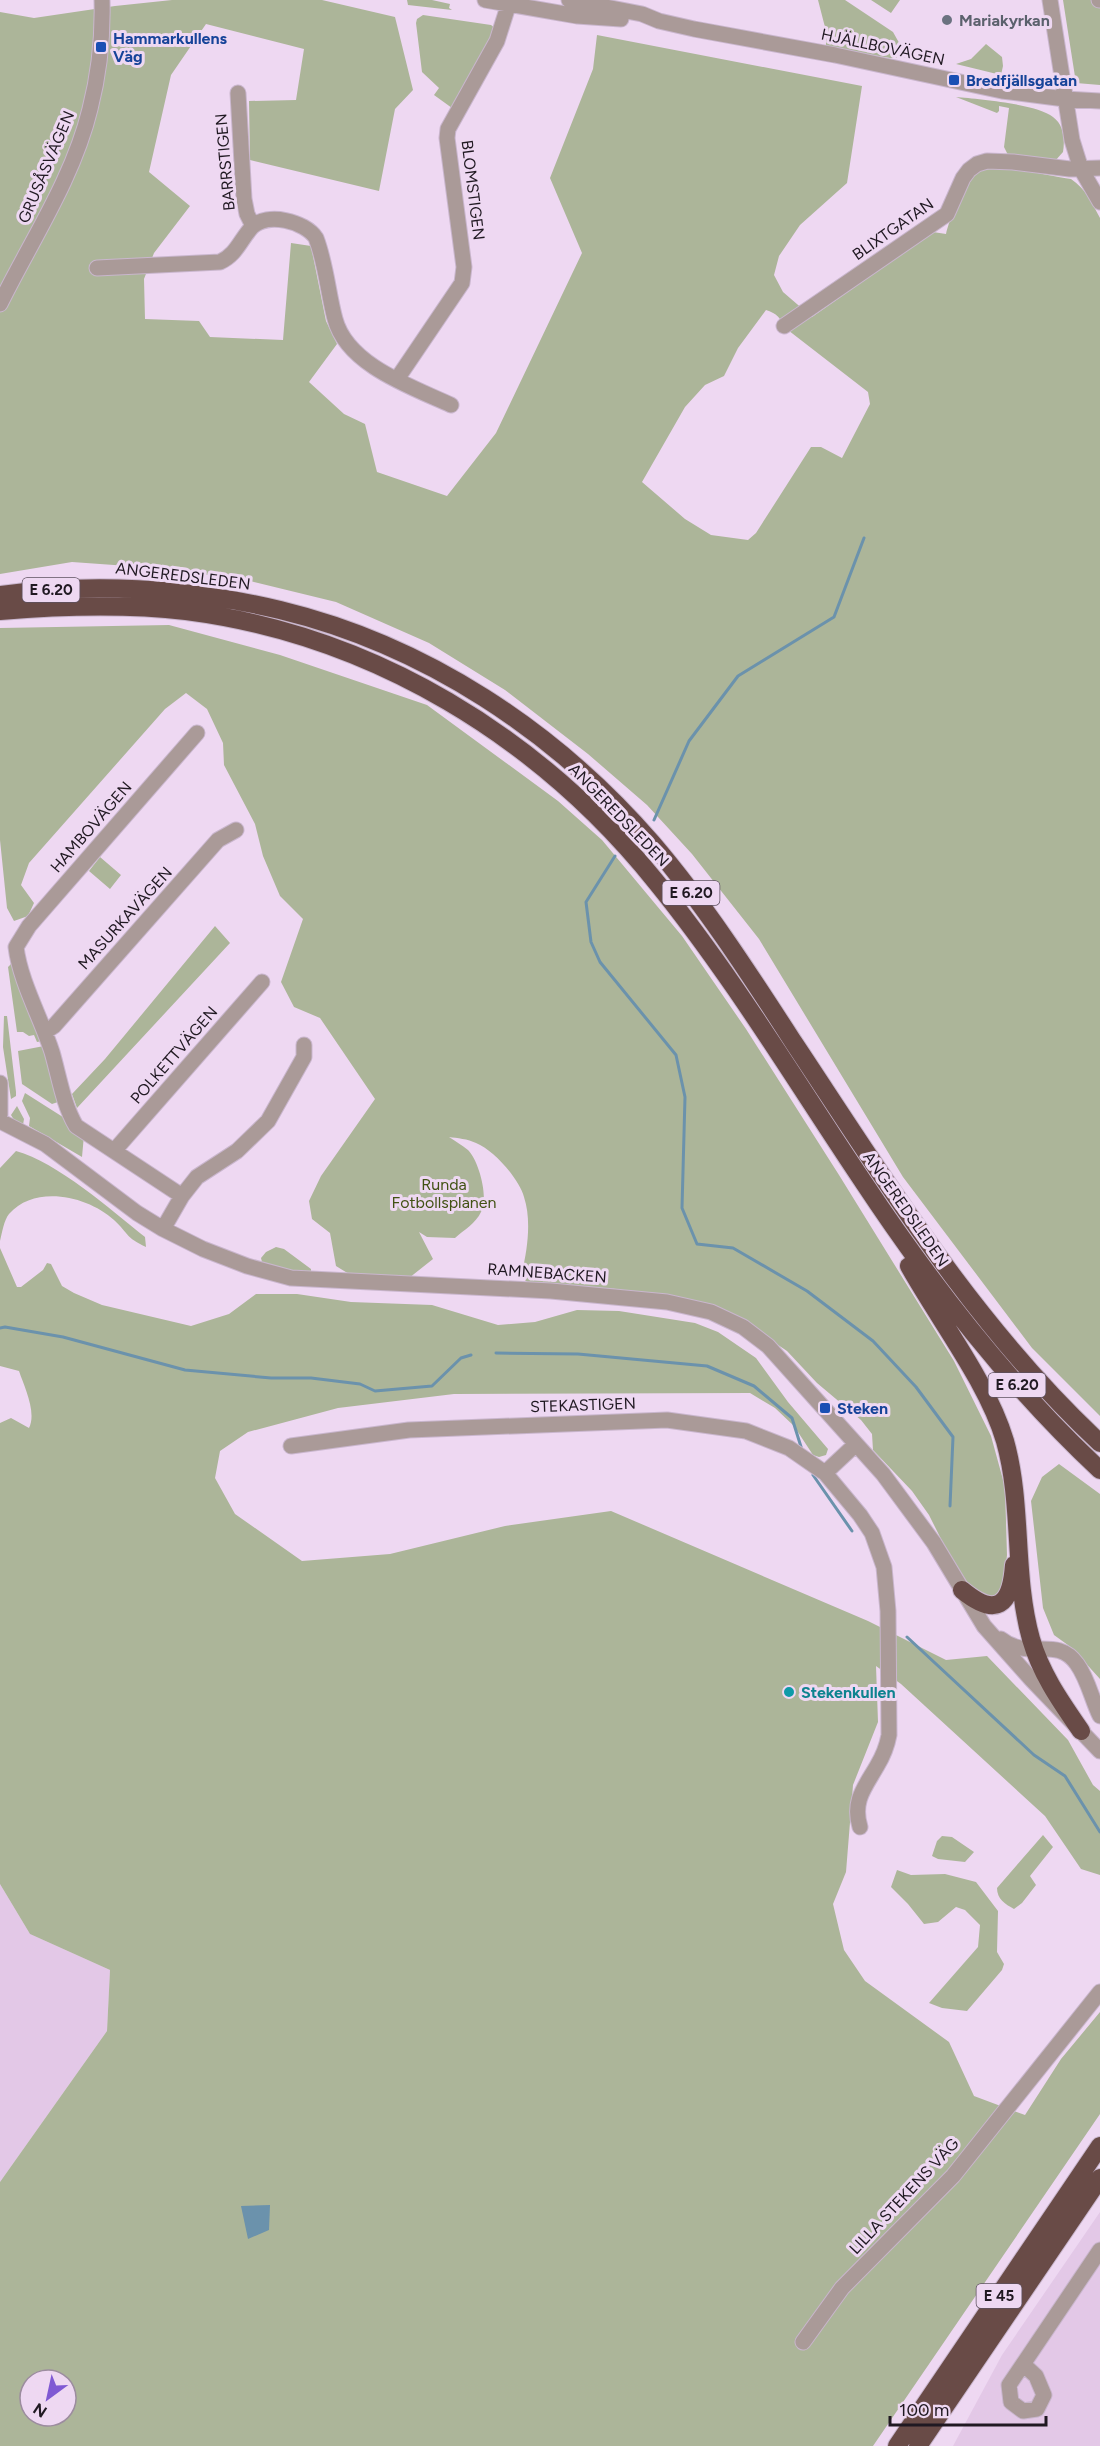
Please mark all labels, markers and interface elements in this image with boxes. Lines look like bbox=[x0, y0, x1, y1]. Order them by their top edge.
place label: Mariakyrkan bbox=[959, 11, 1050, 30]
marker: Mariakyrkan bbox=[940, 13, 954, 27]
street label: HJÄLLBOVÄGEN bbox=[820, 25, 946, 69]
place label: Hammarkullens Väg bbox=[113, 29, 228, 66]
marker: Hammarkullens Väg bbox=[94, 40, 108, 54]
place label: Bredfjällsgatan bbox=[966, 71, 1077, 90]
marker: Bredfjällsgatan bbox=[947, 73, 961, 87]
street label: GRUSÅSVÄGEN bbox=[14, 108, 78, 226]
street label: BARRSTIGEN bbox=[211, 113, 239, 211]
street label: BLOMSTIGEN bbox=[457, 139, 489, 241]
street label: BLIXTGATAN bbox=[849, 194, 937, 264]
street label: ANGEREDSLEDEN bbox=[114, 558, 252, 594]
road number: E 6.20 bbox=[22, 578, 80, 602]
street label: ANGEREDSLEDEN bbox=[565, 760, 673, 870]
street label: HAMBOVÄGEN bbox=[46, 778, 136, 876]
street label: MASURKAVÄGEN bbox=[74, 863, 176, 973]
road number: E 6.20 bbox=[662, 881, 720, 905]
street label: POLKETTVÄGEN bbox=[127, 1002, 221, 1108]
street label: ANGEREDSLEDEN bbox=[859, 1148, 953, 1270]
park label: Runda Fotbollsplanen bbox=[392, 1175, 496, 1212]
street label: RAMNEBACKEN bbox=[487, 1259, 607, 1287]
road number: E 6.20 bbox=[988, 1373, 1046, 1397]
street label: STEKASTIGEN bbox=[530, 1394, 636, 1416]
place label: Steken bbox=[837, 1399, 888, 1418]
marker: Steken bbox=[818, 1401, 832, 1415]
place label: Stekenkullen bbox=[801, 1683, 896, 1702]
marker: Stekenkullen bbox=[782, 1685, 796, 1699]
street label: LILLA STEKENS VÄG bbox=[845, 2134, 963, 2258]
road number: E 45 bbox=[976, 2284, 1022, 2308]
north arrow bbox=[18, 2368, 78, 2428]
scale bar bbox=[890, 2389, 1046, 2427]
text: N bbox=[30, 2399, 50, 2421]
text: 100 m bbox=[899, 2399, 949, 2421]

